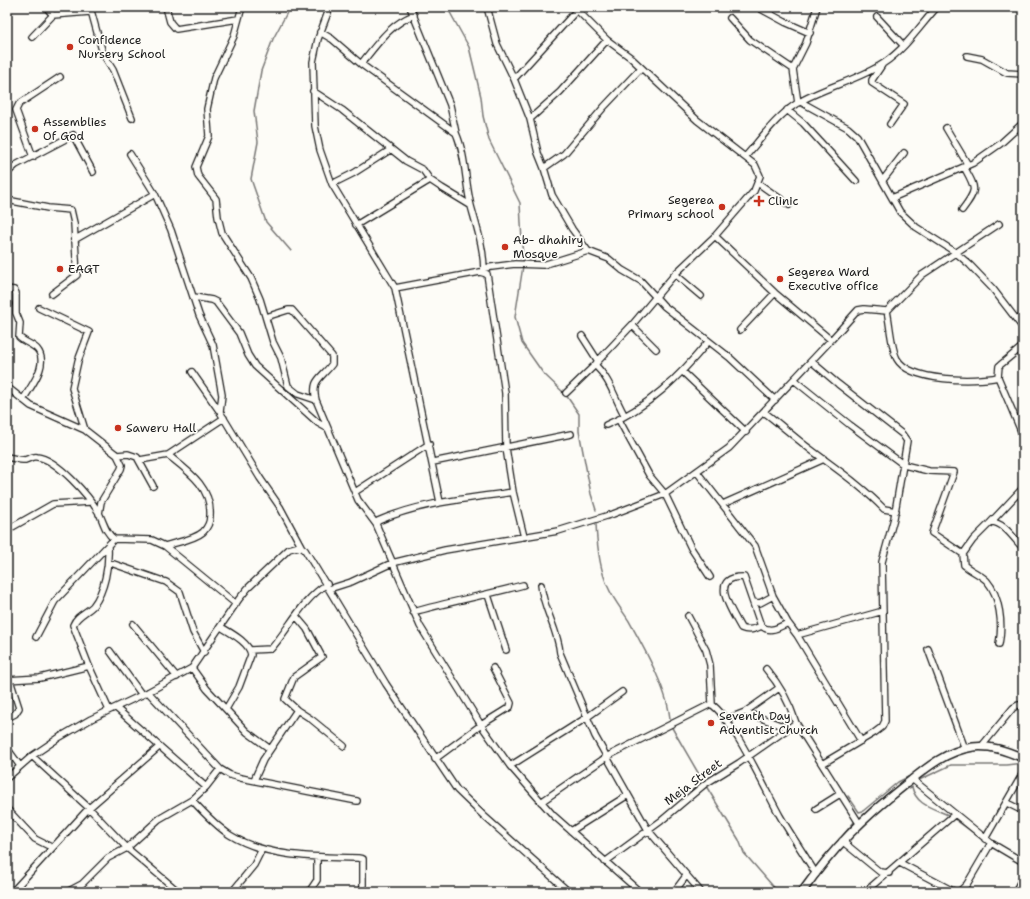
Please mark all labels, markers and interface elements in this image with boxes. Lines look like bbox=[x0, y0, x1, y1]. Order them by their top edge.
place label: Confidence Nursery School bbox=[78, 32, 166, 62]
marker: Confidence Nursery School bbox=[65, 42, 75, 52]
place label: Assemblies Of God bbox=[43, 114, 106, 144]
marker: Assemblies Of God bbox=[30, 124, 40, 134]
place label: Segerea Primary school bbox=[628, 192, 715, 222]
place label: Clinic bbox=[768, 193, 799, 209]
marker: Clinic bbox=[753, 195, 765, 207]
marker: Segerea Primary school bbox=[717, 202, 727, 212]
place label: Ab- dhahiry Mosque bbox=[513, 232, 584, 262]
marker: Ab- dhahiry Mosque bbox=[500, 242, 510, 252]
place label: EAGT bbox=[68, 261, 100, 277]
marker: EAGT bbox=[55, 264, 65, 274]
place label: Segerea Ward Executive office bbox=[788, 264, 879, 294]
marker: Segerea Ward Executive office bbox=[775, 274, 785, 284]
place label: Saweru Hall bbox=[126, 420, 197, 436]
marker: Saweru Hall bbox=[113, 423, 123, 433]
place label: Seventh Day Adventist Church bbox=[719, 708, 818, 738]
marker: Seventh Day Adventist Church bbox=[706, 718, 716, 728]
street label: Meja Street bbox=[661, 755, 725, 809]

